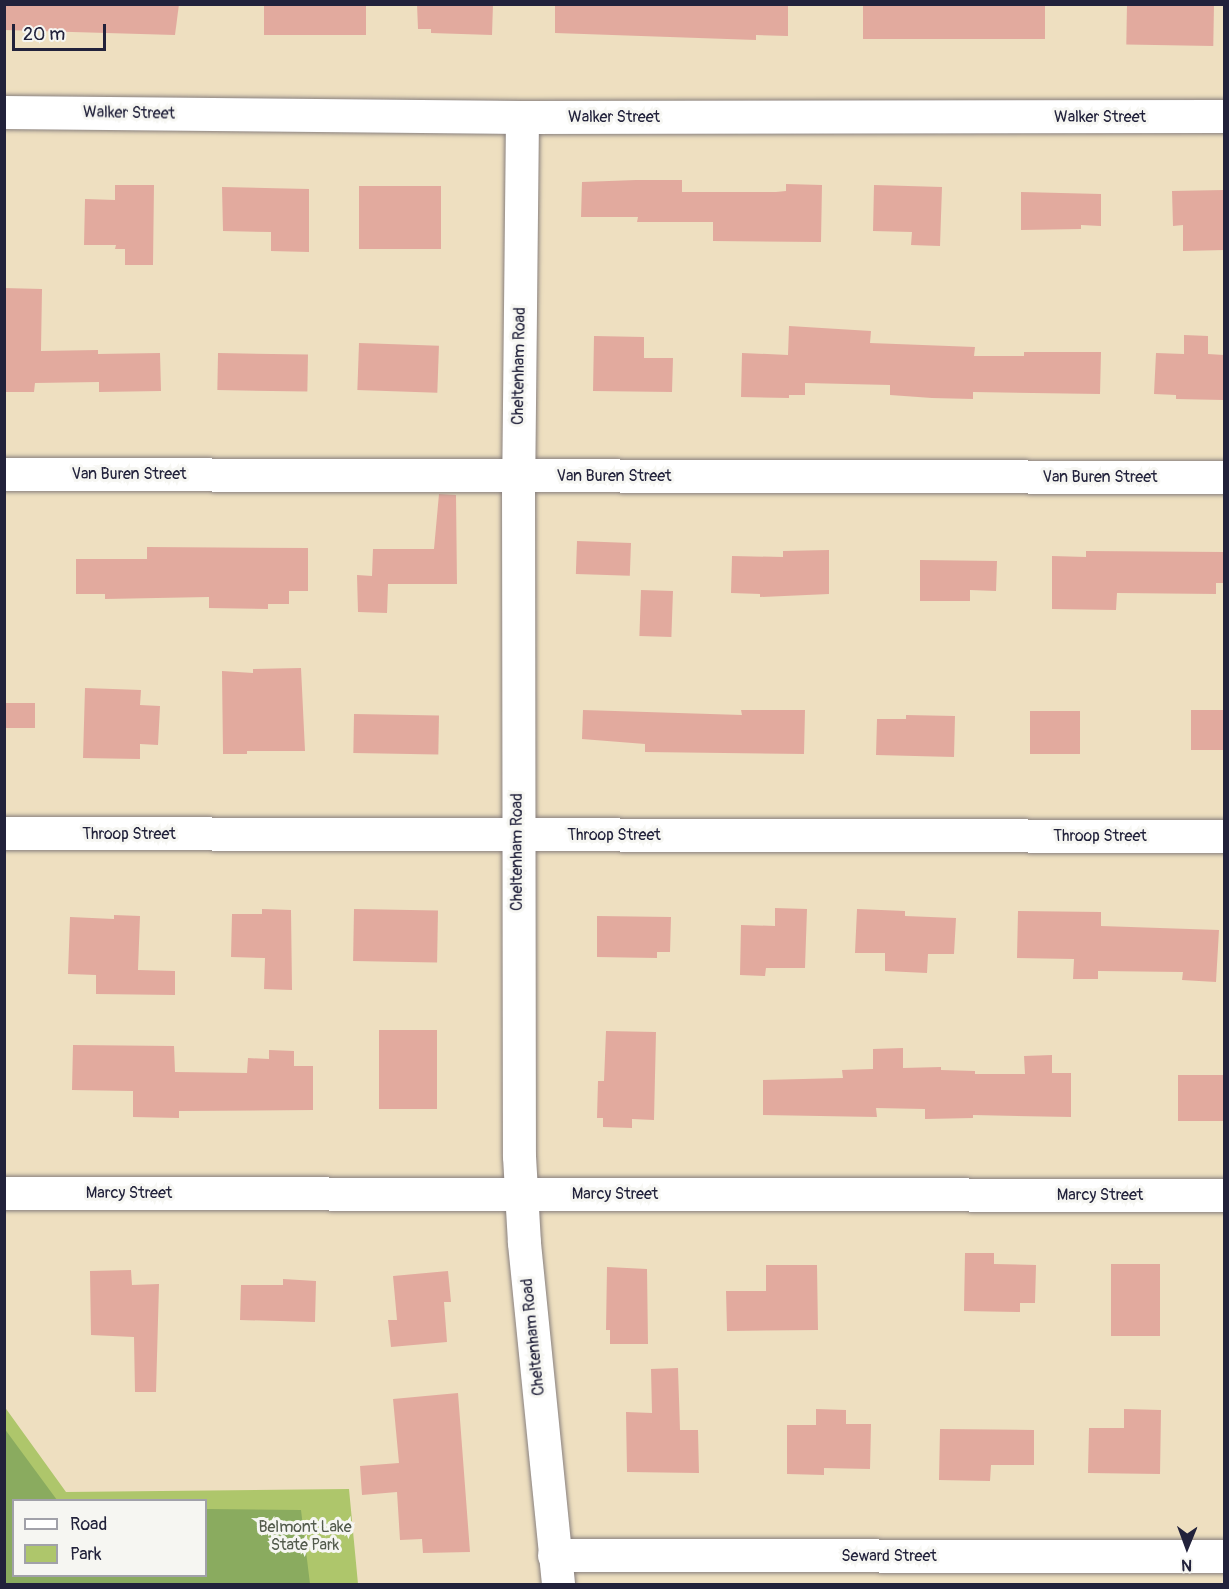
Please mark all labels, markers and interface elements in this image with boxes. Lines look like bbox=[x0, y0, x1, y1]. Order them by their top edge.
scale bar bbox=[15, 12, 110, 50]
text: 20 m bbox=[23, 23, 65, 46]
street label: Walker Street bbox=[83, 103, 175, 123]
street label: Walker Street bbox=[568, 107, 660, 127]
street label: Walker Street bbox=[1054, 107, 1146, 127]
street label: Cheltenham Road bbox=[508, 307, 530, 425]
street label: Van Buren Street bbox=[71, 464, 187, 484]
street label: Van Buren Street bbox=[556, 466, 672, 486]
street label: Van Buren Street bbox=[1042, 467, 1158, 487]
street label: Cheltenham Road bbox=[507, 793, 527, 911]
street label: Throop Street bbox=[82, 824, 176, 844]
street label: Throop Street bbox=[567, 825, 661, 845]
street label: Throop Street bbox=[1053, 826, 1147, 846]
street label: Marcy Street bbox=[86, 1183, 172, 1203]
street label: Marcy Street bbox=[572, 1184, 658, 1204]
street label: Marcy Street bbox=[1057, 1185, 1143, 1205]
street label: Cheltenham Road bbox=[517, 1277, 549, 1397]
legend bbox=[12, 1499, 207, 1577]
text: Road bbox=[70, 1513, 107, 1536]
park label: Belmont Lake State Park bbox=[258, 1517, 352, 1555]
north arrow bbox=[1157, 1517, 1217, 1577]
text: Park bbox=[70, 1543, 102, 1566]
street label: Seward Street bbox=[841, 1546, 937, 1566]
text: N bbox=[1181, 1555, 1192, 1575]

